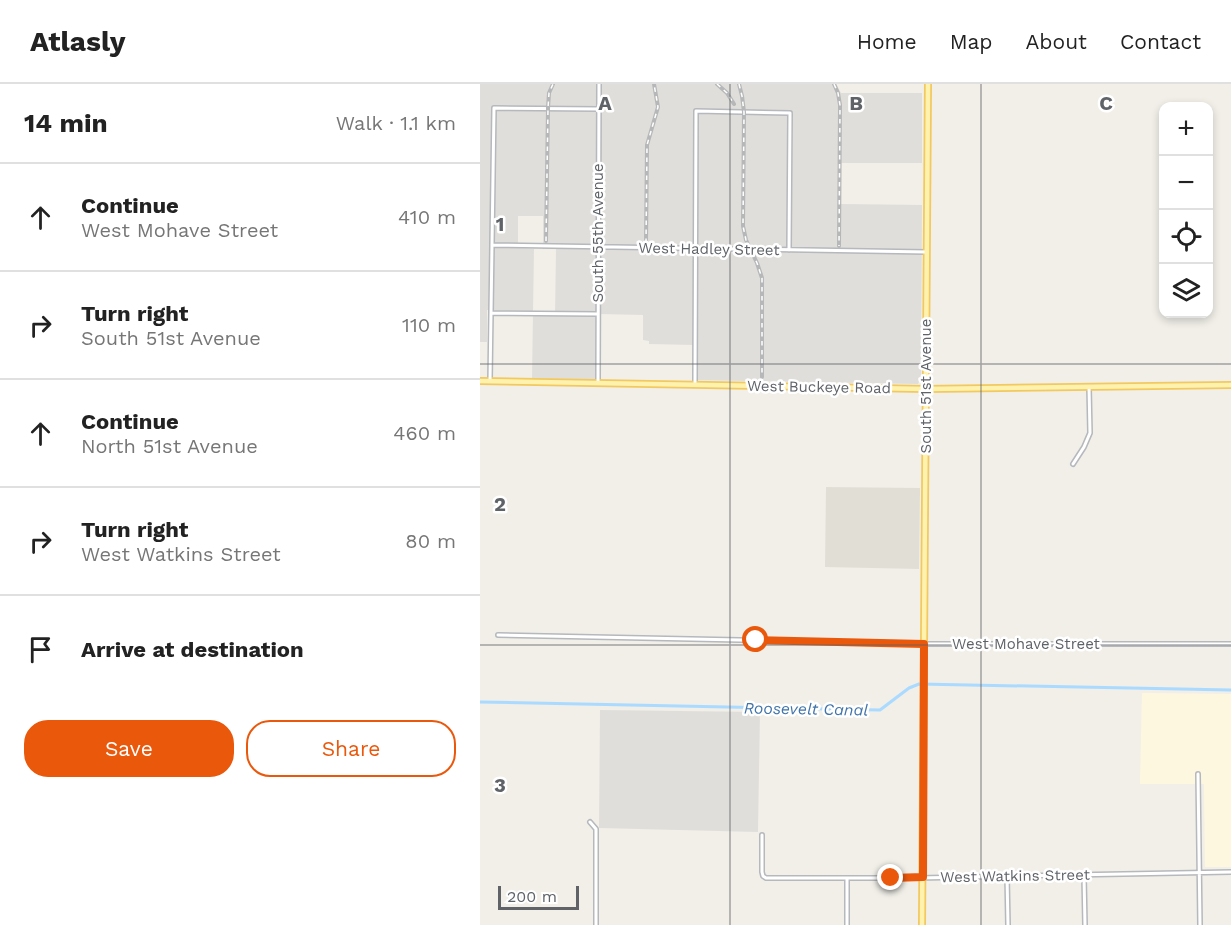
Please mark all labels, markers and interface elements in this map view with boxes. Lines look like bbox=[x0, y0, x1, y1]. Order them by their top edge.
text: Atlasly bbox=[30, 25, 125, 58]
text: Home bbox=[857, 29, 917, 54]
text: Map bbox=[950, 29, 993, 54]
text: About bbox=[1026, 29, 1087, 54]
text: Contact bbox=[1120, 29, 1201, 54]
text: A bbox=[598, 91, 612, 115]
text: B bbox=[849, 91, 863, 115]
text: C bbox=[1099, 91, 1113, 115]
map controls bbox=[1159, 102, 1213, 318]
button: + bbox=[1159, 102, 1213, 156]
text: 14 min bbox=[24, 108, 108, 138]
text: Walk · 1.1 km bbox=[336, 111, 456, 135]
button: − bbox=[1159, 156, 1213, 210]
street label: South 55th Avenue bbox=[589, 163, 607, 303]
text: Continue bbox=[81, 193, 179, 218]
icon: ahead bbox=[24, 201, 57, 234]
text: 410 m bbox=[398, 205, 456, 229]
button: locate bbox=[1159, 210, 1213, 264]
text: 1 bbox=[496, 212, 504, 236]
text: West Mohave Street bbox=[81, 218, 278, 242]
street label: West Hadley Street bbox=[638, 239, 780, 259]
button: layers bbox=[1159, 264, 1213, 318]
text: Turn right bbox=[81, 301, 188, 326]
icon: right bbox=[24, 309, 57, 342]
text: 110 m bbox=[402, 313, 456, 337]
street label: South 51st Avenue bbox=[917, 319, 935, 453]
text: South 51st Avenue bbox=[81, 326, 261, 350]
street label: West Buckeye Road bbox=[747, 377, 891, 397]
text: Continue bbox=[81, 409, 179, 434]
icon: ahead bbox=[24, 417, 57, 450]
text: 460 m bbox=[393, 421, 456, 445]
text: North 51st Avenue bbox=[81, 434, 258, 458]
text: 2 bbox=[494, 492, 506, 516]
text: Turn right bbox=[81, 517, 188, 542]
icon: right bbox=[24, 525, 57, 558]
text: 80 m bbox=[405, 529, 456, 553]
text: West Watkins Street bbox=[81, 542, 281, 566]
route start bbox=[742, 626, 768, 652]
icon: arrive bbox=[24, 633, 57, 666]
street label: West Mohave Street bbox=[952, 635, 1101, 653]
text: Arrive at destination bbox=[81, 637, 304, 662]
water label: Roosevelt Canal bbox=[744, 698, 869, 720]
button: Save bbox=[24, 720, 234, 777]
button: Share bbox=[246, 720, 456, 777]
text: 3 bbox=[494, 773, 506, 797]
route end bbox=[877, 864, 903, 890]
street label: West Watkins Street bbox=[940, 866, 1091, 886]
scale bar bbox=[498, 883, 579, 910]
text: 200 m bbox=[507, 887, 557, 906]

